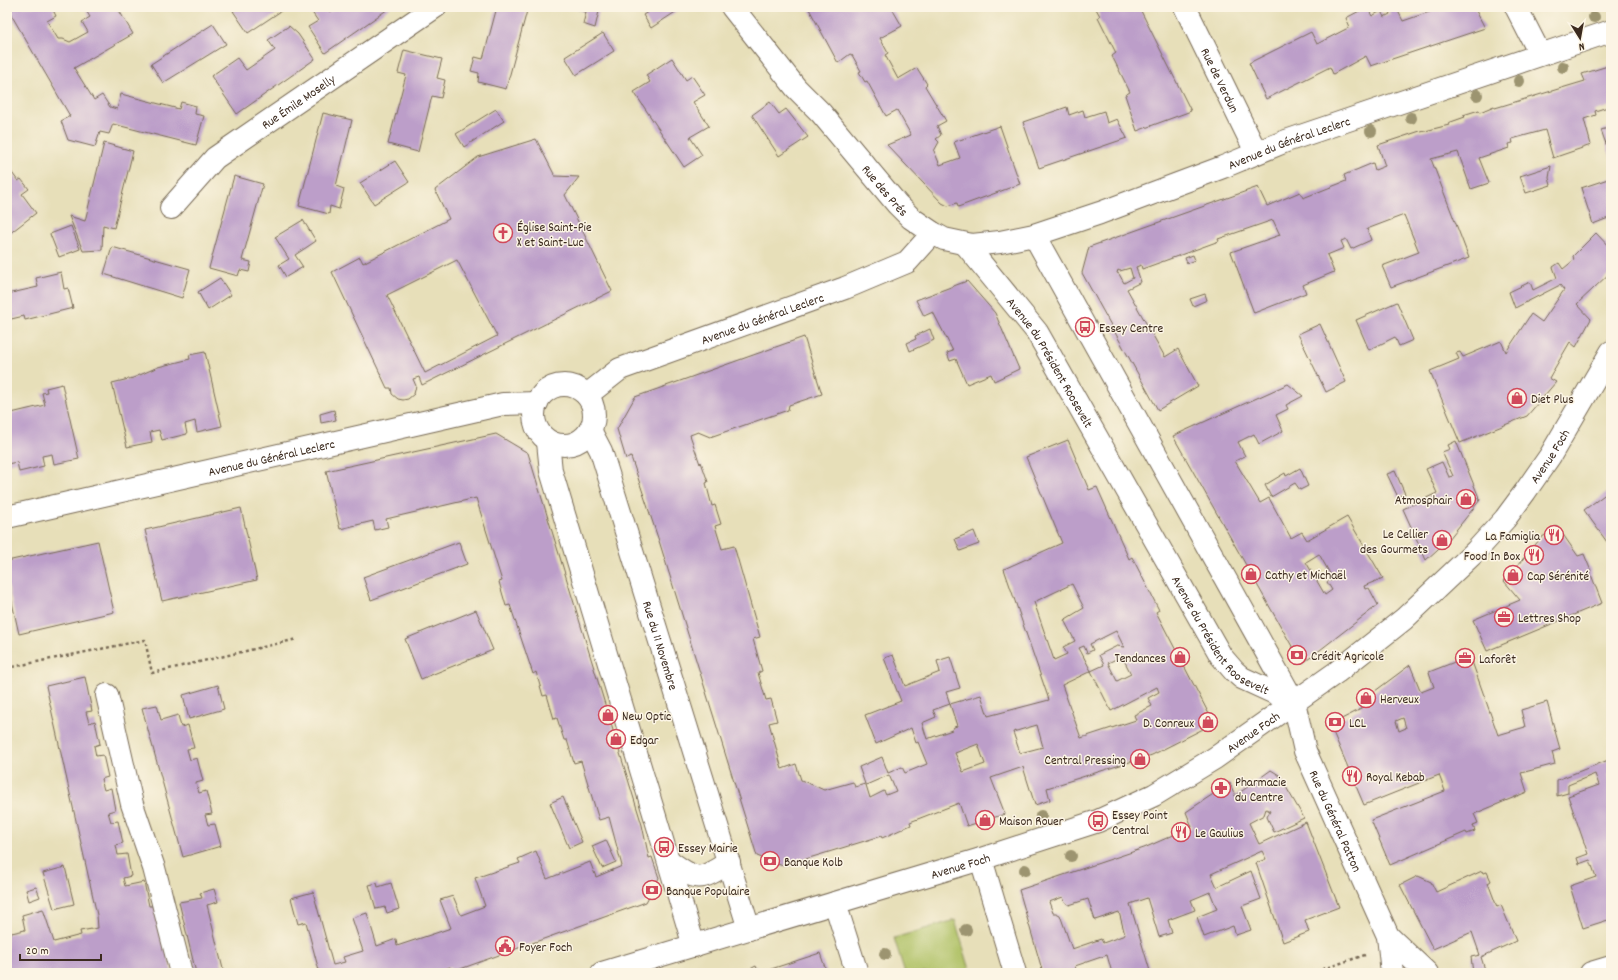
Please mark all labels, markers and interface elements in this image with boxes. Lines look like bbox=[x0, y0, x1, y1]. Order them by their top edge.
north arrow bbox=[1560, 18, 1600, 58]
text: N bbox=[1577, 37, 1586, 54]
street label: Rue de Verdun bbox=[1194, 45, 1242, 116]
street label: Rue Émile Moselly bbox=[258, 71, 341, 135]
street label: Avenue du Général Leclerc bbox=[1226, 113, 1353, 176]
street label: Rue des Prés bbox=[856, 161, 911, 222]
place label: Église Saint-Pie X et Saint-Luc bbox=[517, 219, 592, 253]
church icon: Église Saint-Pie X et Saint-Luc bbox=[492, 222, 514, 244]
street label: Avenue du Général Leclerc bbox=[699, 289, 827, 351]
street label: Avenue du Président Roosevelt bbox=[1001, 294, 1097, 432]
bus stop icon: Essey Centre bbox=[1074, 316, 1096, 338]
place label: Essey Centre bbox=[1099, 320, 1164, 339]
shop icon: Diet Plus bbox=[1506, 387, 1528, 409]
place label: Diet Plus bbox=[1531, 391, 1574, 410]
street label: Avenue Foch bbox=[1527, 426, 1576, 488]
street label: Avenue du Général Leclerc bbox=[207, 436, 337, 483]
shop icon: Atmosphair bbox=[1455, 488, 1477, 510]
place label: Atmosphair bbox=[1395, 492, 1452, 511]
restaurant icon: La Famiglia bbox=[1543, 524, 1565, 546]
place label: Le Cellier des Gourmets bbox=[1360, 526, 1428, 560]
place label: La Famiglia bbox=[1485, 528, 1541, 547]
shop icon: Le Cellier des Gourmets bbox=[1431, 529, 1453, 551]
restaurant icon: Food In Box bbox=[1523, 544, 1545, 566]
place label: Food In Box bbox=[1464, 548, 1520, 567]
shop icon: Cathy et Michaël bbox=[1240, 563, 1262, 585]
shop icon: Cap Sérénité bbox=[1502, 564, 1524, 586]
place label: Cathy et Michaël bbox=[1265, 567, 1346, 586]
place label: Cap Sérénité bbox=[1527, 568, 1589, 587]
street label: Avenue du Président Roosevelt bbox=[1165, 573, 1272, 701]
street label: Rue du 11 Novembre bbox=[636, 599, 682, 693]
office icon: Lettres Shop bbox=[1493, 606, 1515, 628]
place label: Lettres Shop bbox=[1518, 610, 1581, 629]
bank icon: Crédit Agricole bbox=[1286, 644, 1308, 666]
shop icon: Tendances bbox=[1169, 646, 1191, 668]
office icon: Laforêt bbox=[1454, 647, 1476, 669]
place label: Crédit Agricole bbox=[1311, 648, 1384, 667]
place label: Tendances bbox=[1114, 650, 1166, 669]
place label: Laforêt bbox=[1479, 651, 1516, 670]
shop icon: Herveux bbox=[1355, 687, 1377, 709]
place label: Herveux bbox=[1380, 691, 1419, 710]
shop icon: New Optic bbox=[597, 704, 619, 726]
place label: New Optic bbox=[622, 708, 671, 727]
street label: Avenue Foch bbox=[1224, 708, 1285, 759]
shop icon: D. Conreux bbox=[1197, 711, 1219, 733]
bank icon: LCL bbox=[1324, 711, 1346, 733]
place label: D. Conreux bbox=[1143, 715, 1194, 734]
place label: LCL bbox=[1349, 715, 1367, 734]
shop icon: Edgar bbox=[605, 728, 627, 750]
place label: Edgar bbox=[630, 732, 659, 751]
shop icon: Central Pressing bbox=[1129, 748, 1151, 770]
place label: Central Pressing bbox=[1045, 752, 1126, 771]
restaurant icon: Royal Kebab bbox=[1341, 765, 1363, 787]
street label: Rue du Général Patton bbox=[1303, 768, 1365, 876]
place label: Royal Kebab bbox=[1366, 769, 1425, 788]
place label: Pharmacie du Centre bbox=[1235, 774, 1286, 808]
pharmacy icon: Pharmacie du Centre bbox=[1210, 777, 1232, 799]
place label: Essey Point Central bbox=[1112, 807, 1168, 841]
shop icon: Maison Rouer bbox=[974, 809, 996, 831]
bus stop icon: Essey Point Central bbox=[1087, 810, 1109, 832]
place label: Maison Rouer bbox=[999, 813, 1064, 832]
restaurant icon: Le Gaulius bbox=[1170, 821, 1192, 843]
place label: Le Gaulius bbox=[1195, 825, 1244, 844]
bus stop icon: Essey Mairie bbox=[653, 836, 675, 858]
place label: Essey Mairie bbox=[678, 840, 738, 859]
bank icon: Banque Kolb bbox=[759, 850, 781, 872]
street label: Avenue Foch bbox=[929, 850, 993, 886]
place label: Banque Kolb bbox=[784, 854, 843, 873]
bank icon: Banque Populaire bbox=[641, 879, 663, 901]
place label: Banque Populaire bbox=[666, 883, 750, 902]
public building icon: Foyer Foch bbox=[494, 935, 516, 957]
scale bar bbox=[20, 936, 101, 962]
place label: Foyer Foch bbox=[519, 939, 572, 958]
text: 20 m bbox=[26, 943, 49, 960]

